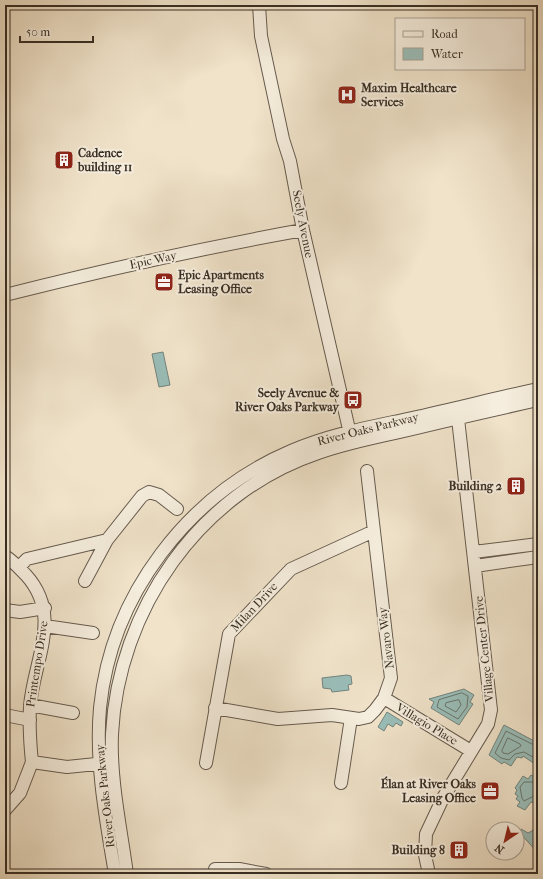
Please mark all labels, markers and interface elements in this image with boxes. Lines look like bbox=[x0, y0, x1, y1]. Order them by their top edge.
scale bar bbox=[20, 18, 93, 44]
legend bbox=[395, 18, 525, 70]
text: 50 m bbox=[26, 25, 50, 39]
text: Road bbox=[431, 27, 458, 41]
text: Water bbox=[430, 47, 464, 61]
place label: Maxim Healthcare Services bbox=[360, 81, 457, 109]
hospital icon: Maxim Healthcare Services bbox=[336, 84, 358, 106]
place label: Cadence building 11 bbox=[77, 146, 132, 175]
building icon: Cadence building 11 bbox=[53, 149, 75, 171]
street label: Seely Avenue bbox=[290, 189, 316, 259]
street label: Epic Way bbox=[128, 248, 178, 272]
place label: Epic Apartments Leasing Office bbox=[178, 268, 264, 297]
office icon: Epic Apartments Leasing Office bbox=[153, 271, 175, 293]
place label: Seely Avenue & River Oaks Parkway bbox=[235, 386, 340, 415]
bus stop icon: Seely Avenue & River Oaks Parkway bbox=[342, 389, 364, 411]
street label: River Oaks Parkway bbox=[316, 409, 421, 448]
building icon: Building 2 bbox=[505, 475, 527, 497]
place label: Building 2 bbox=[448, 479, 503, 494]
street label: Milan Drive bbox=[228, 579, 280, 635]
street label: Village Center Drive bbox=[471, 595, 497, 704]
street label: Navaro Way bbox=[375, 606, 397, 670]
street label: Printempo Drive bbox=[23, 620, 51, 708]
street label: Villagio Place bbox=[393, 700, 460, 748]
street label: River Oaks Parkway bbox=[93, 743, 117, 848]
place label: Élan at River Oaks Leasing Office bbox=[381, 776, 477, 806]
office icon: Élan at River Oaks Leasing Office bbox=[479, 780, 501, 802]
north arrow bbox=[485, 821, 525, 861]
building icon: Building 8 bbox=[448, 839, 470, 861]
text: N bbox=[492, 841, 507, 857]
place label: Building 8 bbox=[392, 843, 445, 858]

